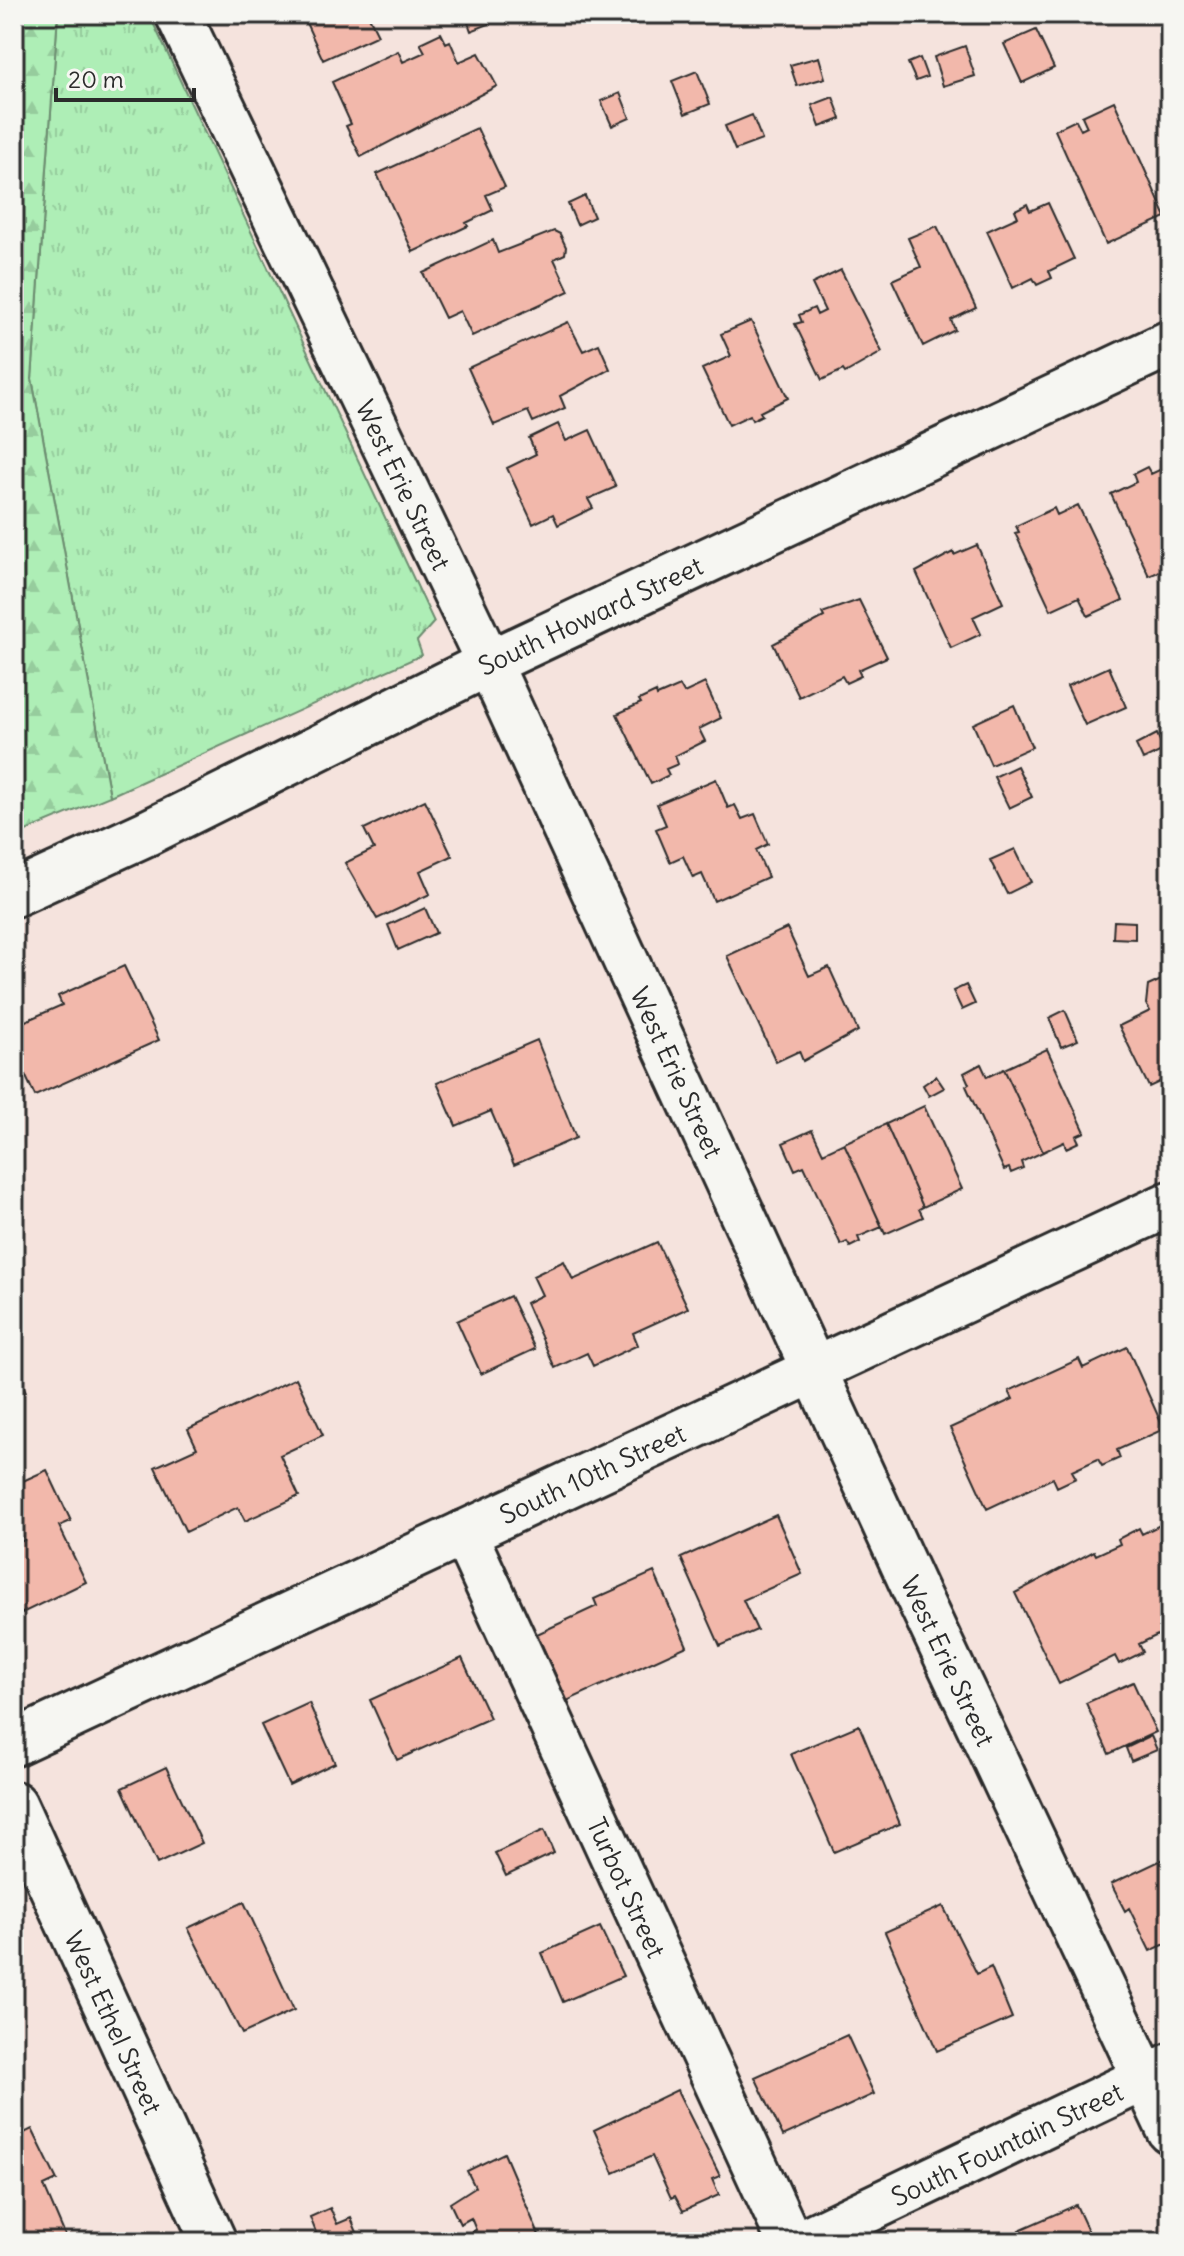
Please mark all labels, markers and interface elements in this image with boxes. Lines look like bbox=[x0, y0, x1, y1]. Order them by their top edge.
scale bar bbox=[56, 52, 194, 102]
text: 20 m bbox=[68, 64, 124, 94]
street label: West Erie Street bbox=[349, 394, 458, 575]
street label: South Howard Street bbox=[472, 549, 708, 682]
street label: West Erie Street bbox=[623, 981, 731, 1163]
street label: South 10th Street bbox=[494, 1416, 691, 1531]
street label: West Erie Street bbox=[894, 1570, 1003, 1751]
street label: Turbot Street bbox=[580, 1812, 674, 1963]
street label: West Ethel Street bbox=[58, 1926, 170, 2119]
street label: South Fountain Street bbox=[886, 2074, 1128, 2213]

